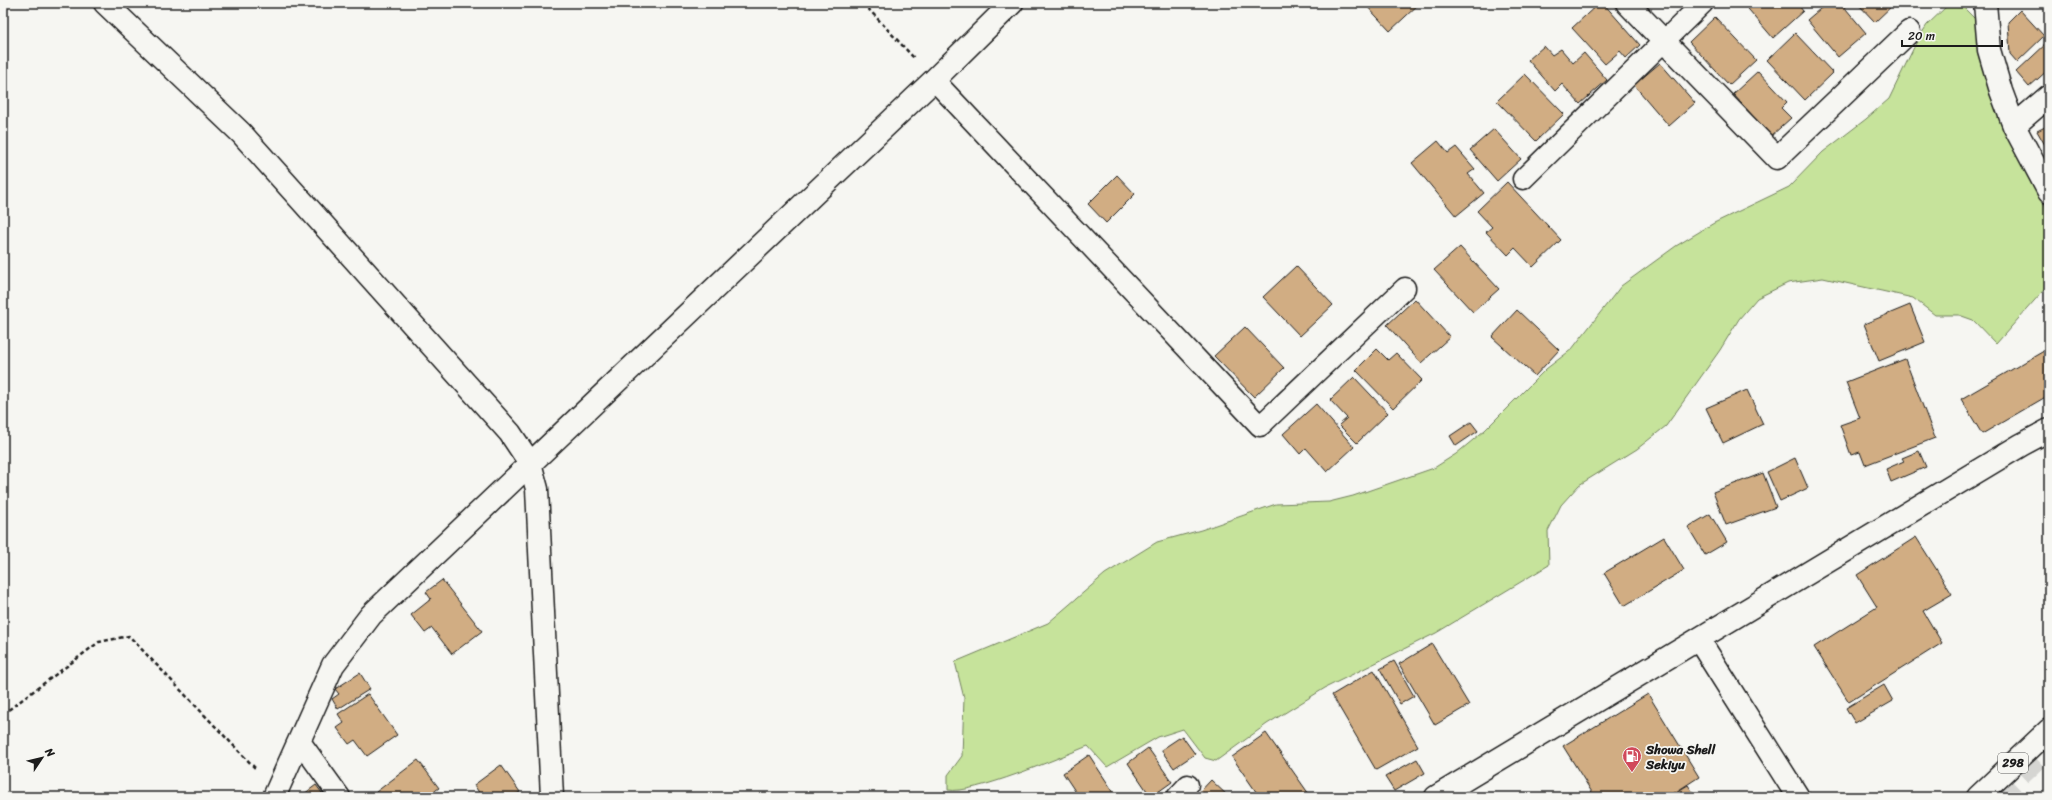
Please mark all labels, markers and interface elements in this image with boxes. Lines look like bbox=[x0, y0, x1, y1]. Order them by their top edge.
scale bar bbox=[1902, 22, 2002, 48]
text: 20 m bbox=[1908, 25, 1935, 47]
north arrow bbox=[22, 738, 62, 778]
place label: Showa Shell Sekiyu bbox=[1645, 738, 1716, 776]
text: N bbox=[39, 743, 60, 761]
fuel station icon: Showa Shell Sekiyu bbox=[1621, 745, 1643, 773]
road number: 298 bbox=[1998, 753, 2028, 773]

